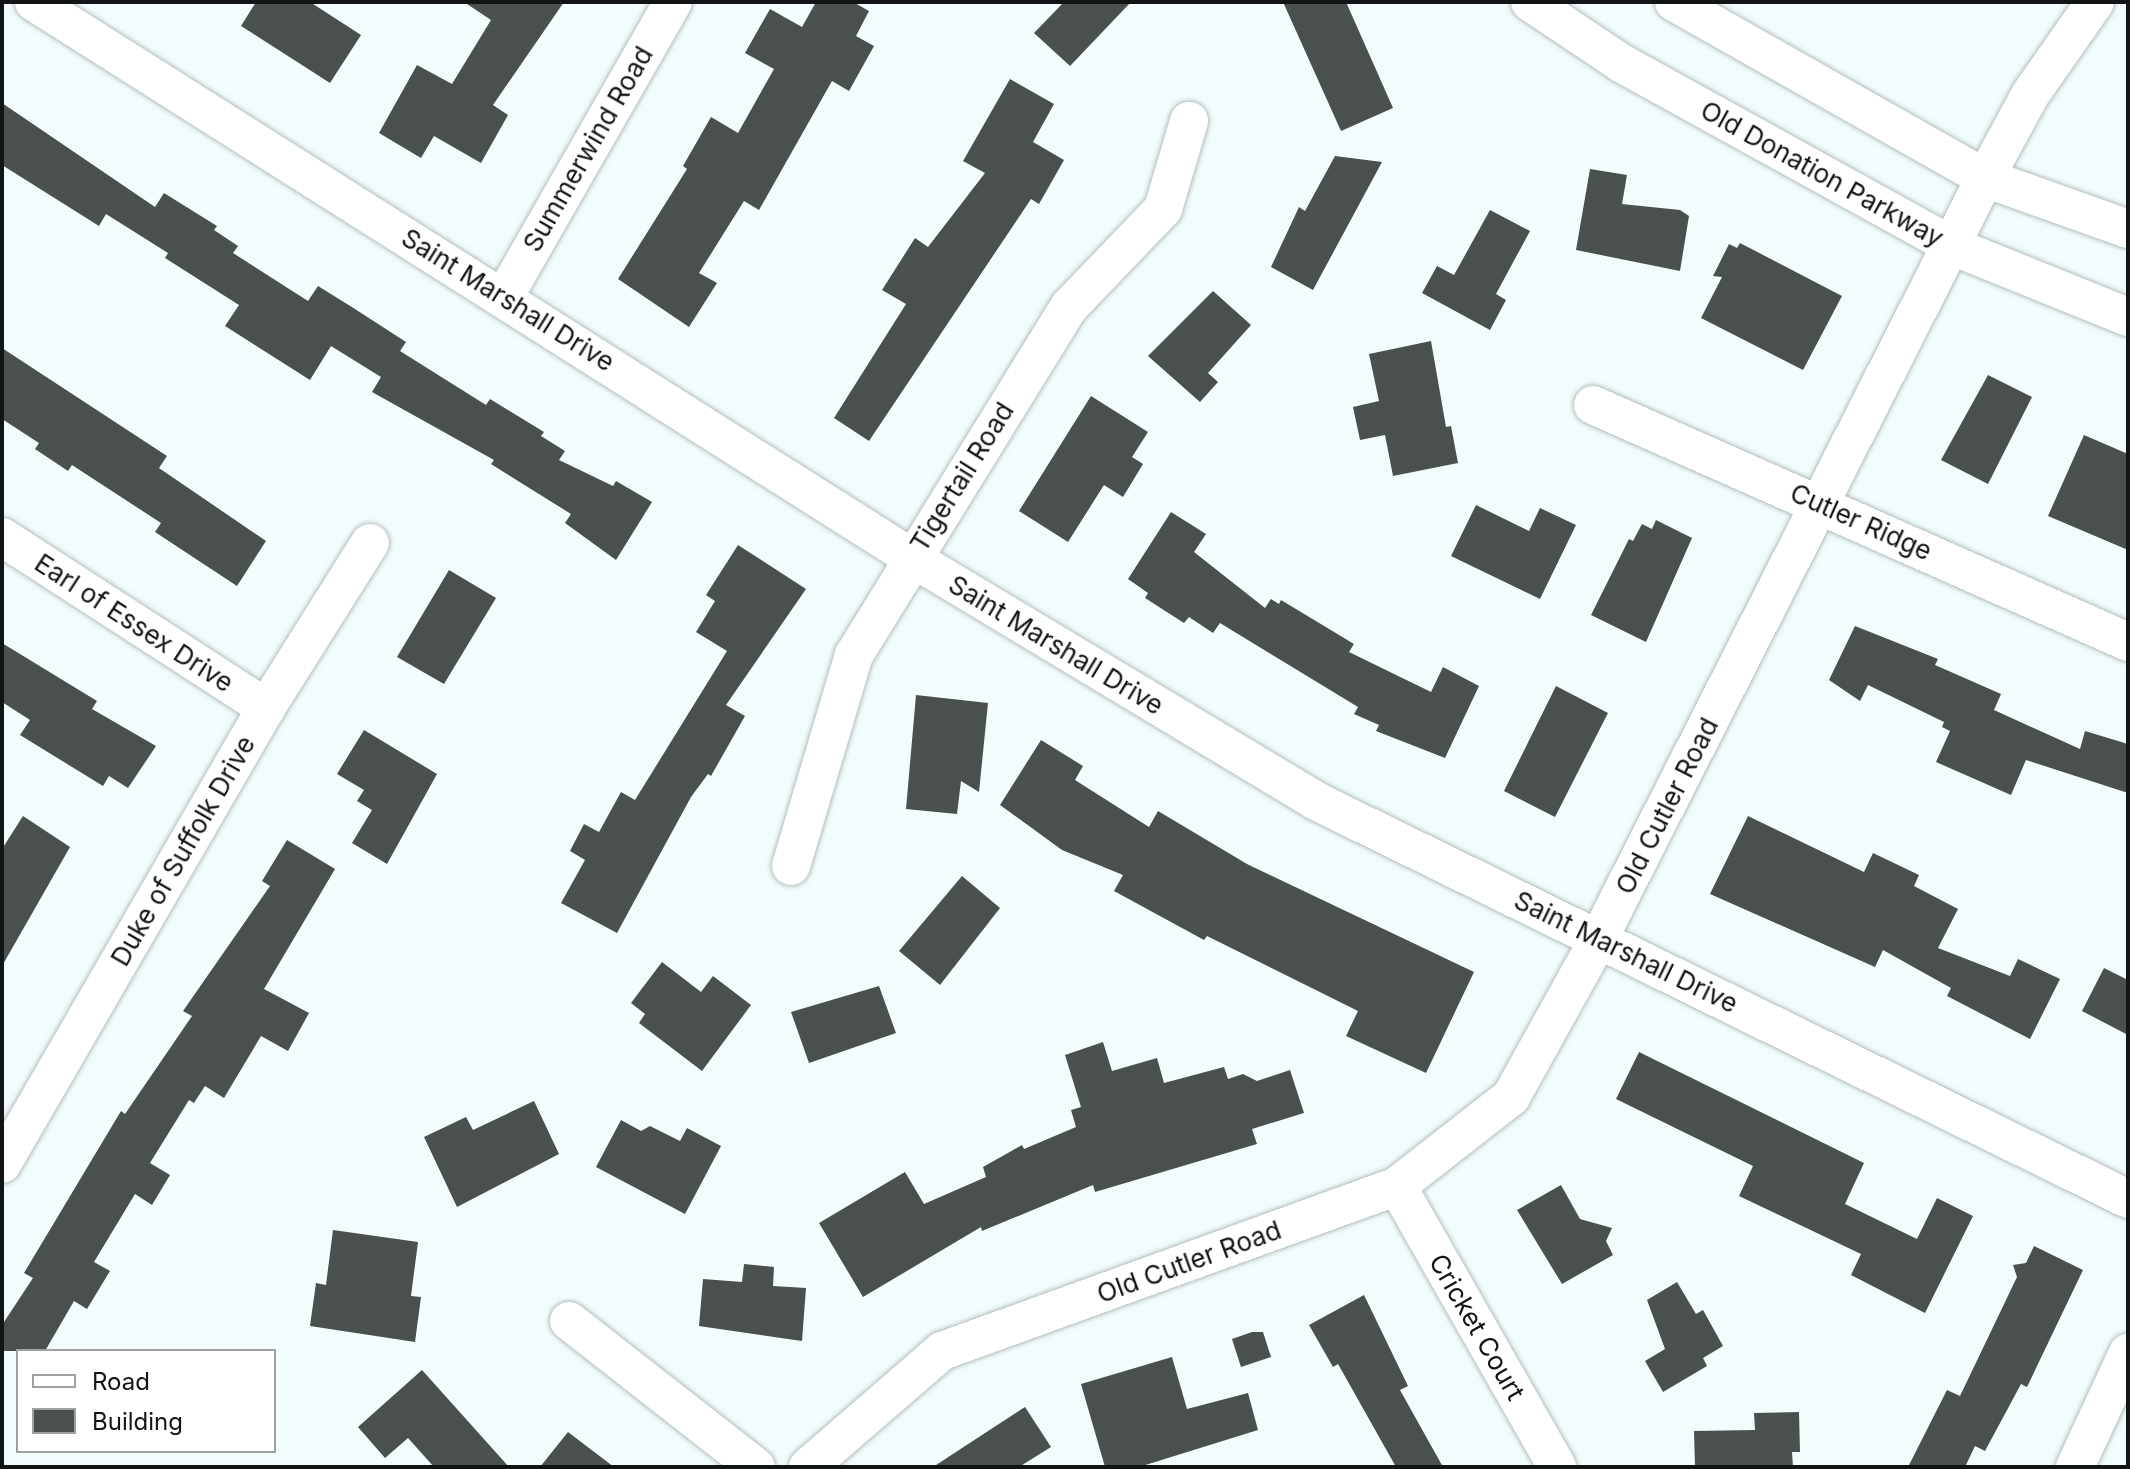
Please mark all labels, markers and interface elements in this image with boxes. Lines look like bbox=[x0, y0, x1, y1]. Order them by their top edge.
street label: Summerwind Road bbox=[517, 41, 659, 257]
street label: Old Donation Parkway bbox=[1695, 94, 1949, 254]
street label: Saint Marshall Drive bbox=[396, 222, 620, 378]
street label: Tigertail Road bbox=[904, 397, 1020, 557]
street label: Cutler Ridge bbox=[1785, 477, 1937, 567]
street label: Earl of Essex Drive bbox=[29, 547, 239, 699]
street label: Saint Marshall Drive bbox=[943, 569, 1169, 721]
street label: Old Cutler Road bbox=[1609, 713, 1725, 899]
street label: Duke of Suffolk Drive bbox=[104, 730, 262, 972]
street label: Saint Marshall Drive bbox=[1509, 884, 1743, 1020]
street label: Old Cutler Road bbox=[1093, 1214, 1285, 1310]
street label: Cricket Court bbox=[1423, 1248, 1531, 1406]
legend bbox=[16, 1349, 276, 1453]
text: Road bbox=[92, 1367, 150, 1396]
text: Building bbox=[92, 1407, 183, 1436]

